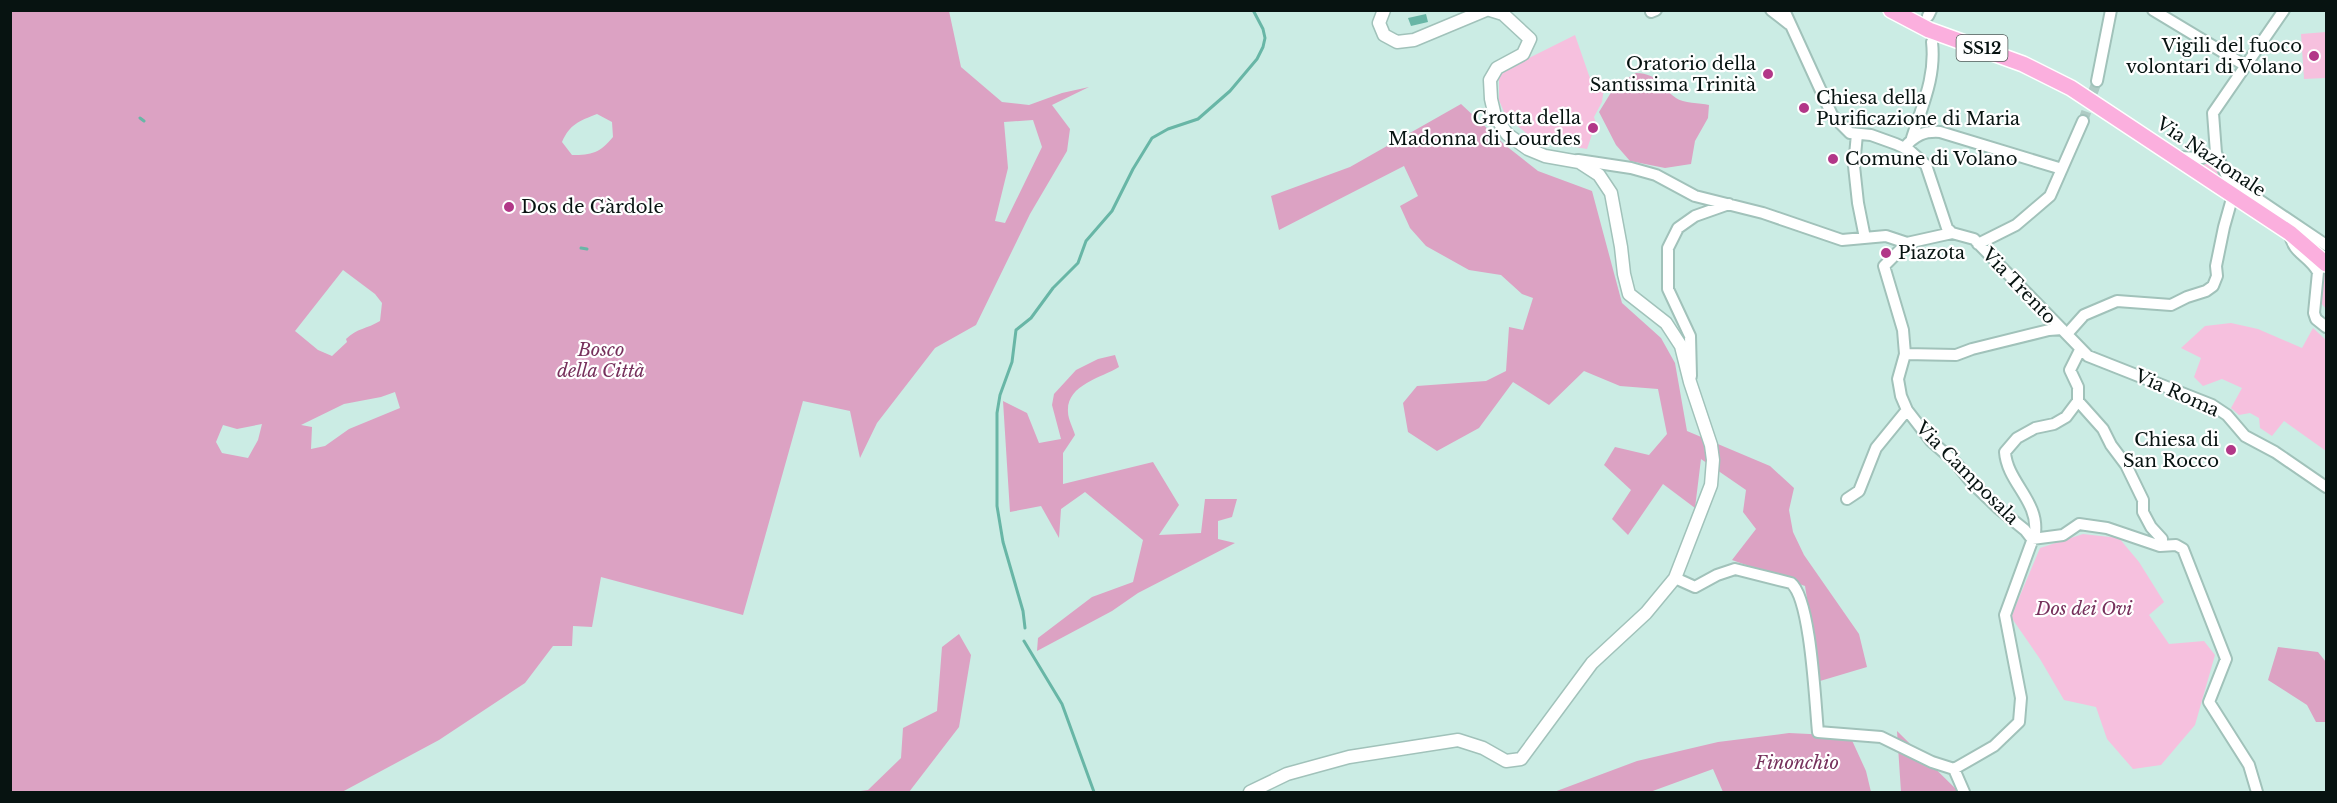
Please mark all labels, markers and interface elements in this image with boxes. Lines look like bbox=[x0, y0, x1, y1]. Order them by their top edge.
road number: SS12 bbox=[1956, 35, 2008, 61]
place label: Vigili del fuoco volontari di Volano bbox=[2126, 35, 2302, 78]
marker: Vigili del fuoco volontari di Volano bbox=[2307, 49, 2321, 63]
place label: Oratorio della Santissima Trinità bbox=[1590, 53, 1756, 96]
marker: Oratorio della Santissima Trinità bbox=[1761, 67, 1775, 81]
place label: Chiesa della Purificazione di Maria bbox=[1816, 87, 2020, 130]
marker: Chiesa della Purificazione di Maria bbox=[1797, 101, 1811, 115]
place label: Grotta della Madonna di Lourdes bbox=[1388, 107, 1581, 150]
street label: Via Nazionale bbox=[2151, 112, 2270, 202]
marker: Grotta della Madonna di Lourdes bbox=[1586, 121, 1600, 135]
place label: Comune di Volano bbox=[1845, 148, 2018, 170]
marker: Comune di Volano bbox=[1826, 152, 1840, 166]
place label: Dos de Gàrdole bbox=[521, 196, 664, 218]
marker: Dos de Gàrdole bbox=[502, 200, 516, 214]
place label: Piazota bbox=[1898, 242, 1965, 264]
street label: Via Trento bbox=[1977, 243, 2061, 329]
marker: Piazota bbox=[1879, 246, 1893, 260]
park label: Bosco della Città bbox=[557, 339, 645, 382]
street label: Via Roma bbox=[2130, 364, 2223, 421]
street label: Via Camposala bbox=[1910, 416, 2023, 529]
place label: Chiesa di San Rocco bbox=[2123, 429, 2219, 472]
marker: Chiesa di San Rocco bbox=[2224, 443, 2238, 457]
park label: Dos dei Ovi bbox=[2034, 598, 2133, 620]
park label: Finonchio bbox=[1754, 752, 1839, 774]

